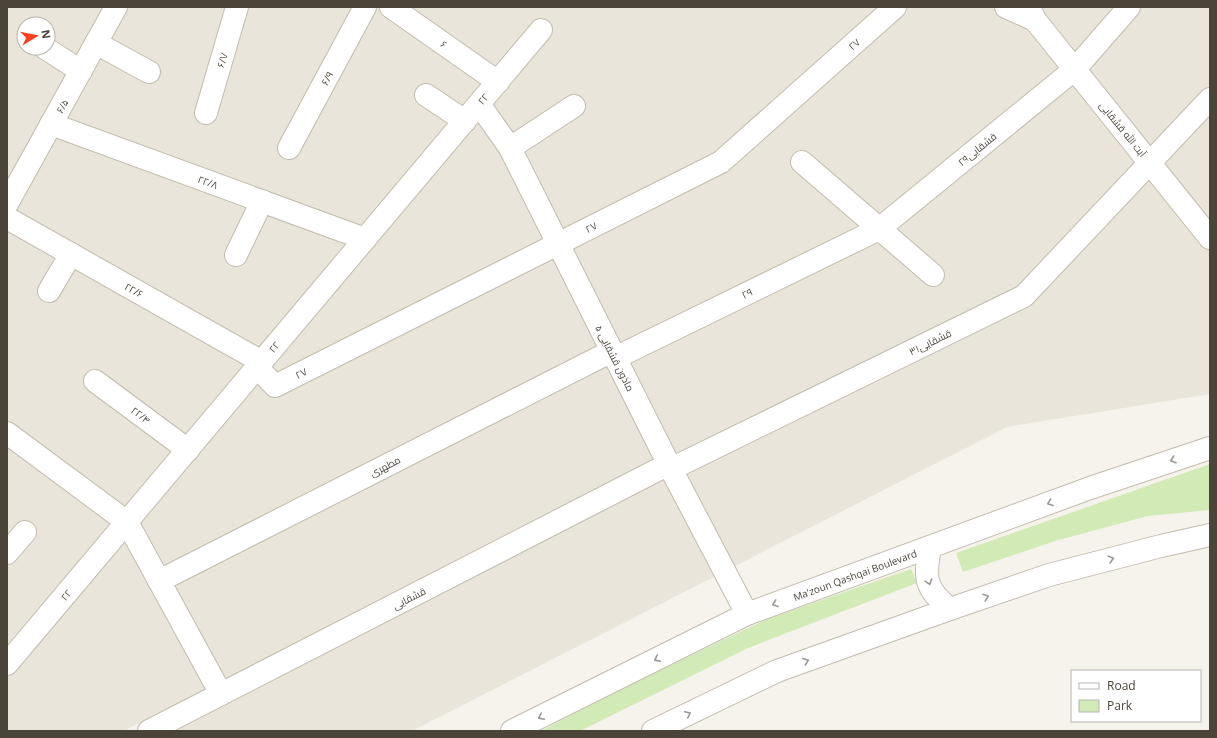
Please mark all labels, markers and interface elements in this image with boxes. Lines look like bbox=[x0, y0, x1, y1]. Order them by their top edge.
north arrow bbox=[16, 16, 56, 56]
text: N bbox=[38, 28, 55, 40]
street label: ۲۷ bbox=[845, 35, 863, 53]
street label: ۶ bbox=[438, 37, 450, 51]
street label: ۶/۷ bbox=[213, 51, 231, 69]
street label: ۶/۹ bbox=[318, 69, 336, 87]
street label: ۲۲ bbox=[474, 90, 492, 108]
street label: ۶/۵ bbox=[53, 97, 71, 115]
street label: آیت الله قشقایی bbox=[1096, 98, 1150, 160]
street label: قشقایی۲۹ bbox=[955, 129, 999, 169]
street label: ۲۲/۸ bbox=[196, 172, 220, 192]
street label: ۲۷ bbox=[583, 218, 599, 236]
street label: ۲۲/۶ bbox=[122, 279, 146, 301]
street label: ۲۹ bbox=[739, 284, 755, 302]
street label: ماذون قشقایی ۵ bbox=[592, 323, 638, 393]
street label: ۳۱قشقایی bbox=[907, 326, 953, 358]
street label: ۲۲ bbox=[265, 338, 283, 356]
street label: ۲۷ bbox=[293, 364, 309, 382]
street label: ۲۲/۴ bbox=[128, 403, 154, 427]
street label: مطهری bbox=[367, 452, 403, 480]
one-way arrow bbox=[1170, 455, 1177, 464]
one-way arrow bbox=[1047, 498, 1054, 507]
street label: Ma'zoun Qashqai Boulevard bbox=[791, 546, 919, 604]
one-way arrow bbox=[1107, 555, 1114, 564]
one-way arrow bbox=[924, 579, 933, 586]
street label: قشقایی bbox=[390, 584, 428, 612]
street label: ۲۲ bbox=[57, 586, 75, 604]
one-way arrow bbox=[983, 593, 990, 601]
one-way arrow bbox=[771, 600, 778, 608]
one-way arrow bbox=[654, 654, 661, 662]
one-way arrow bbox=[803, 657, 810, 665]
legend bbox=[1071, 670, 1201, 722]
text: Road bbox=[1107, 677, 1136, 694]
text: Park bbox=[1107, 697, 1133, 714]
one-way arrow bbox=[683, 711, 691, 719]
one-way arrow bbox=[537, 712, 545, 720]

